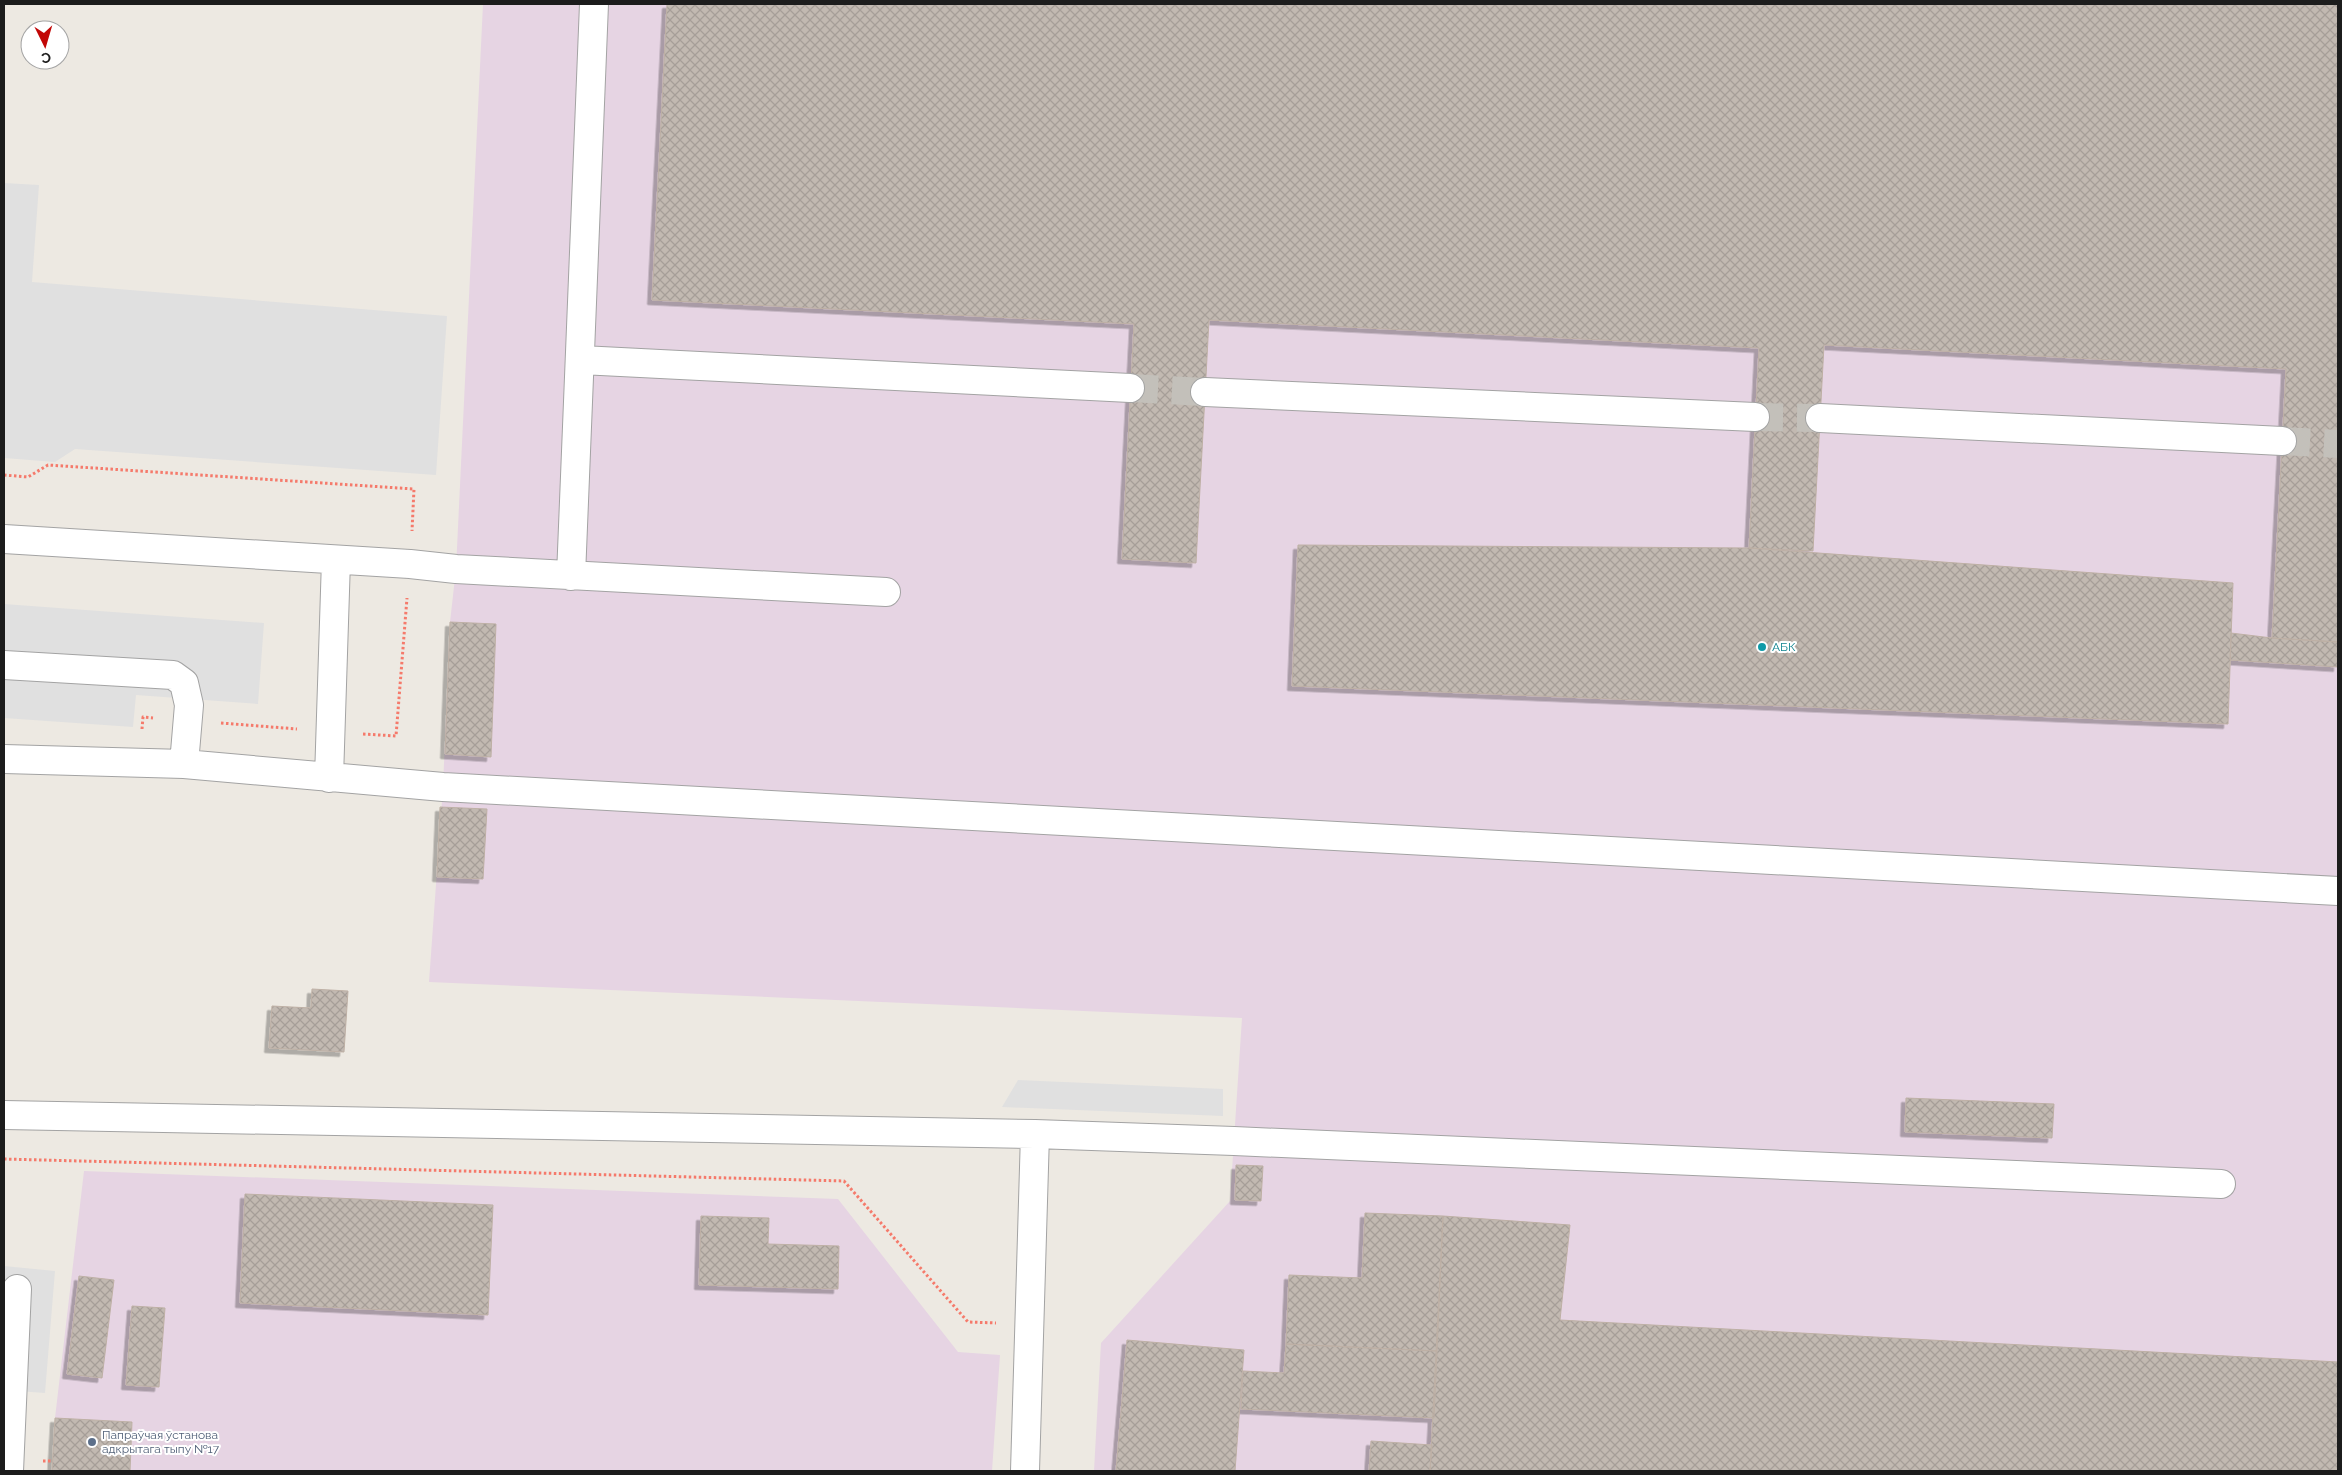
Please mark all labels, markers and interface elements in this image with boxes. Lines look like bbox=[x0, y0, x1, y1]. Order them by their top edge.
north arrow bbox=[20, 20, 70, 70]
text: С bbox=[40, 50, 52, 66]
place label: АБК bbox=[1772, 640, 1796, 654]
marker: АБК bbox=[1756, 641, 1768, 653]
place label: Папраўчая ўстанова адкрытага тыпу №17 bbox=[102, 1428, 220, 1456]
marker: Папраўчая ўстанова адкрытага тыпу №17 bbox=[86, 1436, 98, 1448]

